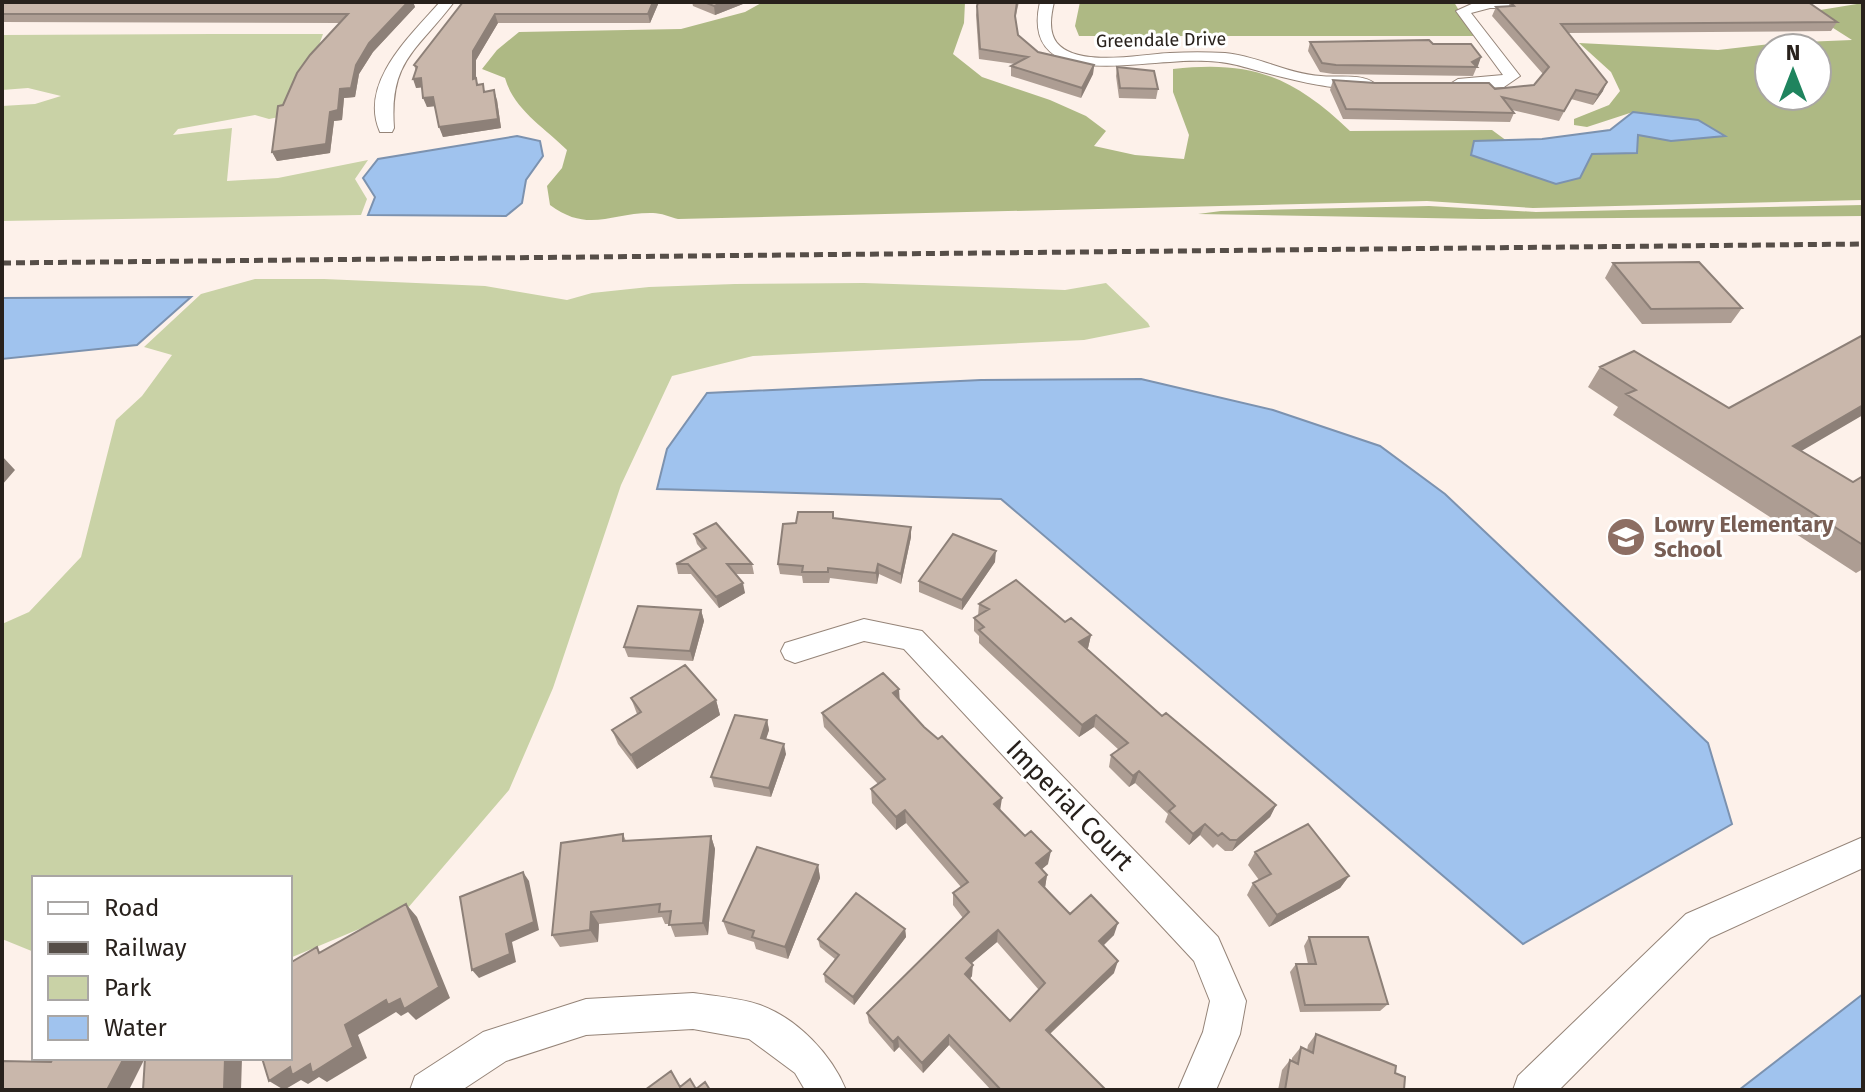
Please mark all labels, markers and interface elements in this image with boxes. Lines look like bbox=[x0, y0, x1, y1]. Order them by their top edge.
street label: Greendale Drive bbox=[1096, 28, 1226, 52]
north arrow bbox=[1753, 32, 1833, 112]
text: N bbox=[1786, 39, 1800, 66]
place label: Lowry Elementary School bbox=[1654, 511, 1834, 563]
school or university icon: Lowry Elementary School bbox=[1605, 516, 1647, 558]
street label: Imperial Court bbox=[1000, 734, 1140, 877]
legend bbox=[32, 876, 292, 1060]
text: Road bbox=[104, 894, 159, 922]
text: Railway bbox=[104, 934, 187, 962]
text: Park bbox=[104, 974, 152, 1002]
text: Water bbox=[104, 1014, 168, 1042]

